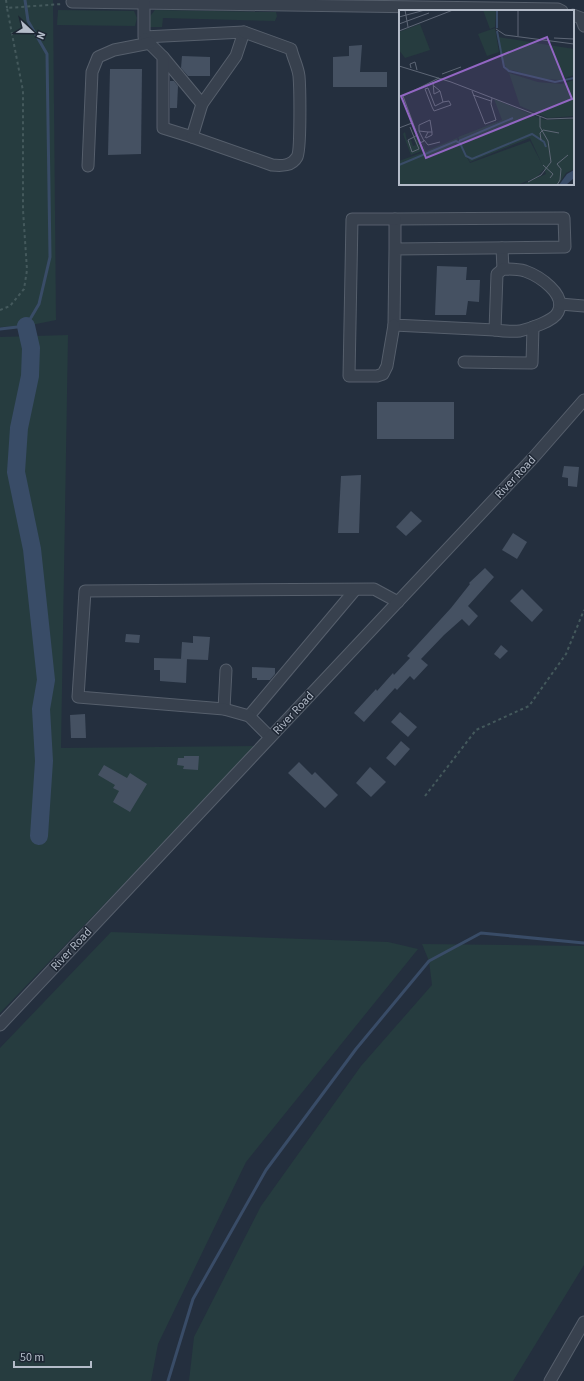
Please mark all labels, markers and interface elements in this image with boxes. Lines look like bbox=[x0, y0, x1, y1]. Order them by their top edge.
inset map bbox=[399, 10, 574, 185]
north arrow bbox=[12, 12, 52, 52]
text: N bbox=[32, 29, 49, 42]
street label: River Road bbox=[491, 452, 540, 503]
street label: River Road bbox=[269, 688, 318, 739]
street label: River Road bbox=[47, 924, 96, 975]
scale bar bbox=[14, 1343, 91, 1369]
text: 50 m bbox=[20, 1349, 44, 1366]

